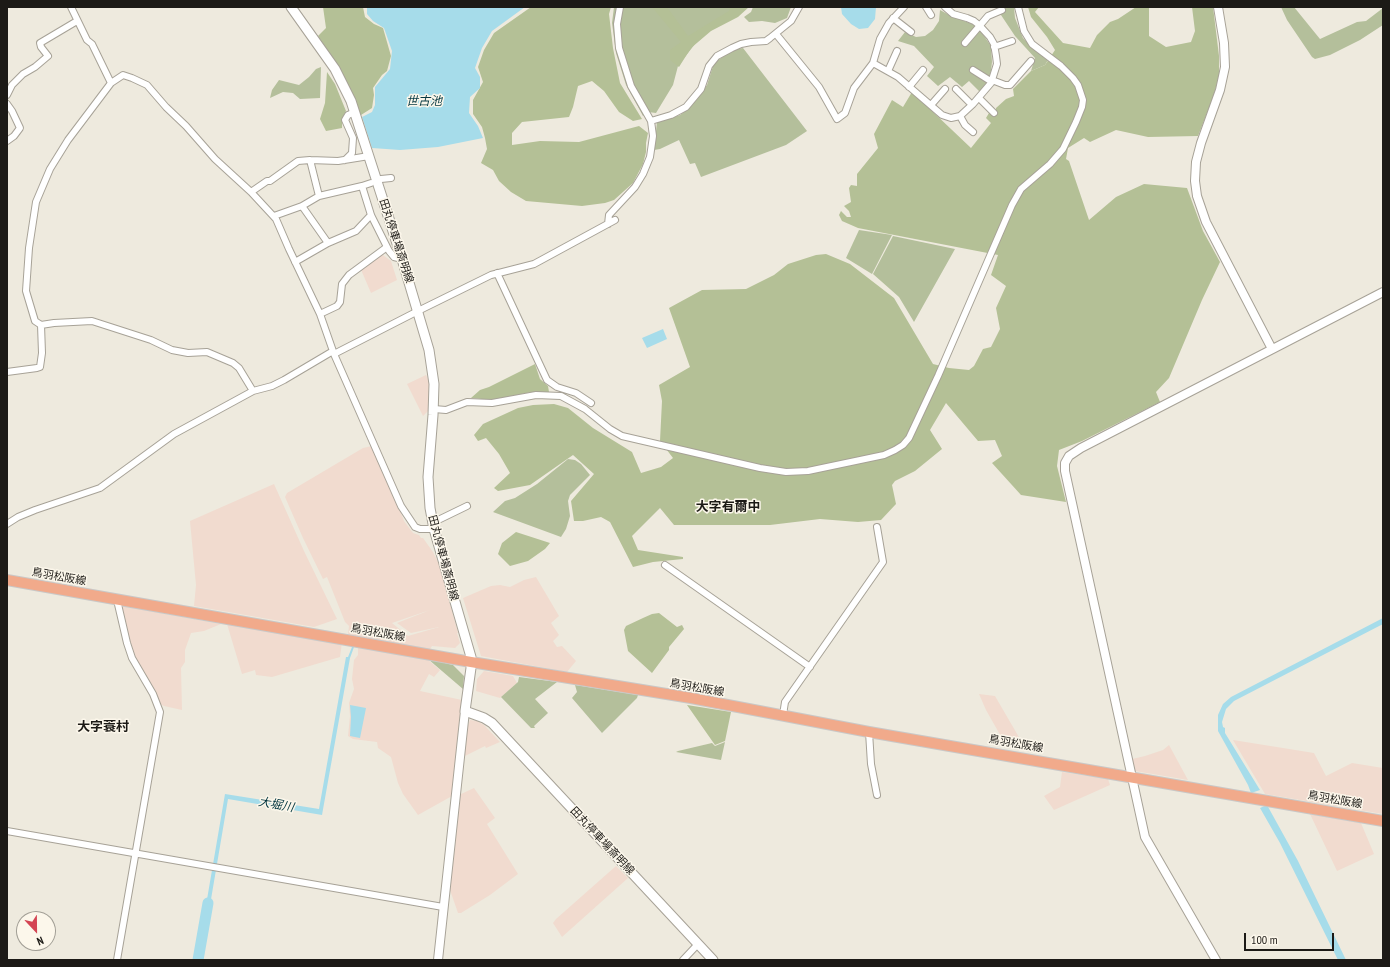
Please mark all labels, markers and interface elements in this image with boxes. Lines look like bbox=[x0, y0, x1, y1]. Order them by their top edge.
water label: 世古池 bbox=[406, 95, 442, 109]
street label: 田丸停車場斎明線 bbox=[376, 197, 416, 285]
district label: 大字有爾中 bbox=[696, 499, 760, 515]
street label: 田丸停車場斎明線 bbox=[425, 514, 461, 602]
street label: 鳥羽松阪線 bbox=[31, 566, 87, 588]
street label: 鳥羽松阪線 bbox=[350, 622, 406, 644]
street label: 鳥羽松阪線 bbox=[669, 677, 725, 699]
district label: 大字蓑村 bbox=[77, 719, 129, 735]
street label: 鳥羽松阪線 bbox=[988, 733, 1044, 755]
street label: 鳥羽松阪線 bbox=[1307, 789, 1363, 811]
water label: 大堀川 bbox=[257, 795, 295, 815]
street label: 田丸停車場斎明線 bbox=[567, 804, 637, 878]
north arrow bbox=[16, 911, 56, 951]
scale bar bbox=[1246, 925, 1336, 951]
text: 100 m bbox=[1251, 932, 1278, 947]
text: N bbox=[35, 934, 46, 949]

